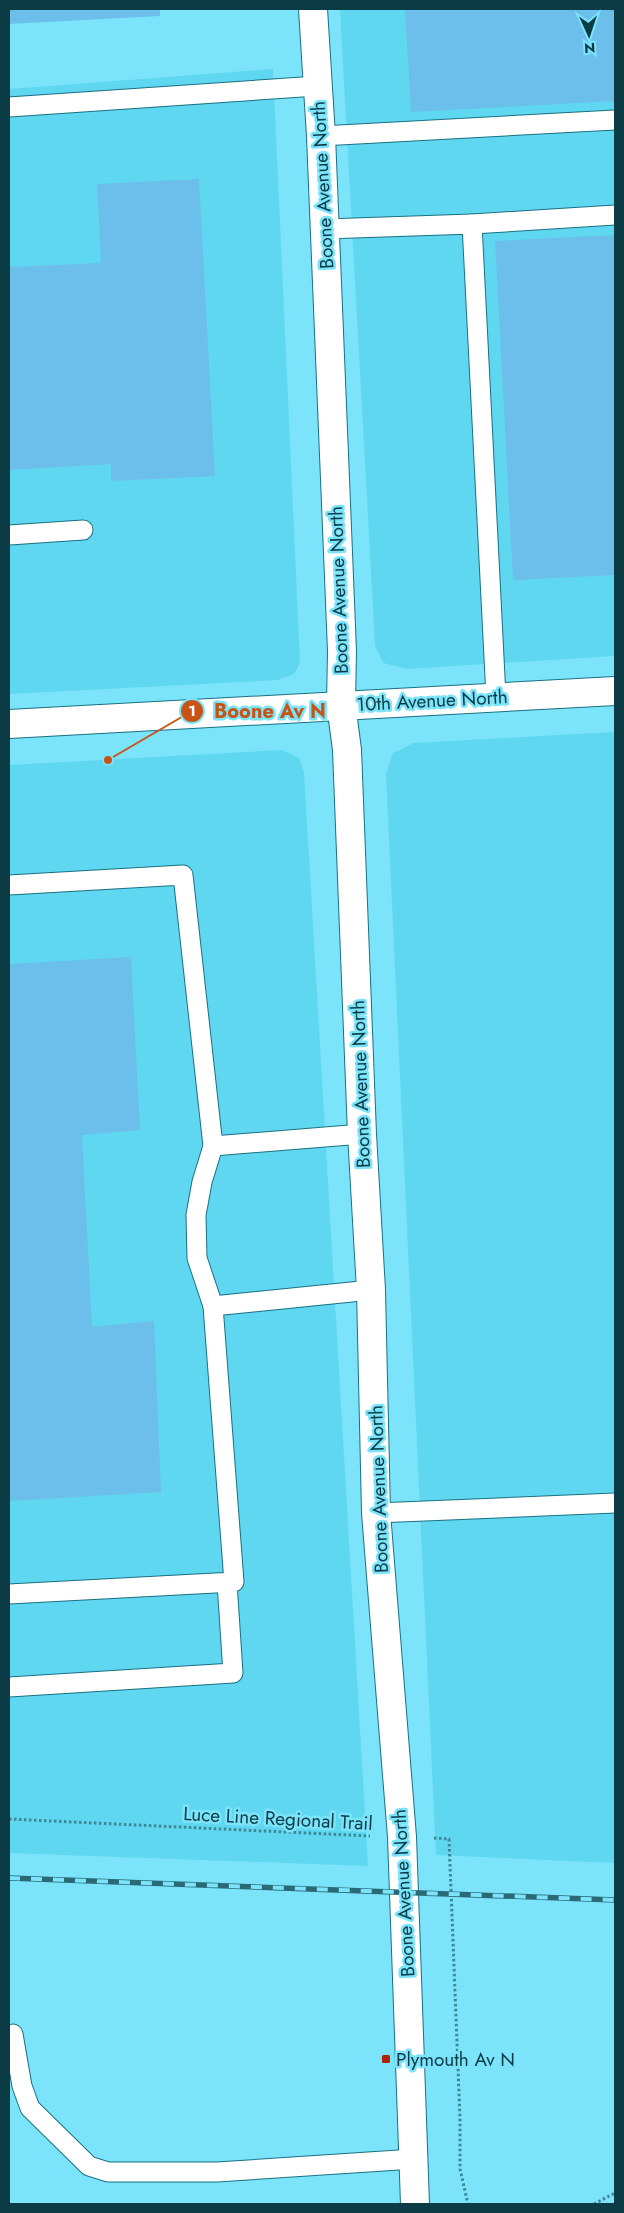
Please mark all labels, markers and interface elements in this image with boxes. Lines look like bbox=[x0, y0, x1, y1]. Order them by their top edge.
north arrow bbox=[564, 10, 614, 60]
text: N bbox=[584, 38, 596, 58]
street label: Boone Avenue North bbox=[305, 100, 340, 269]
street label: Boone Avenue North bbox=[322, 506, 355, 674]
street label: 10th Avenue North bbox=[356, 683, 508, 718]
callout: Boone Av N bbox=[179, 693, 336, 728]
text: Boone Av N bbox=[214, 697, 326, 726]
text: 1 bbox=[188, 700, 196, 722]
street label: Boone Avenue North bbox=[344, 1000, 377, 1168]
street label: Boone Avenue North bbox=[362, 1405, 395, 1573]
street label: Luce Line Regional Trail bbox=[183, 1800, 373, 1837]
street label: Boone Avenue North bbox=[386, 1808, 421, 1977]
place label: Plymouth Av N bbox=[396, 2046, 515, 2073]
marker: Plymouth Av N bbox=[380, 2053, 392, 2065]

